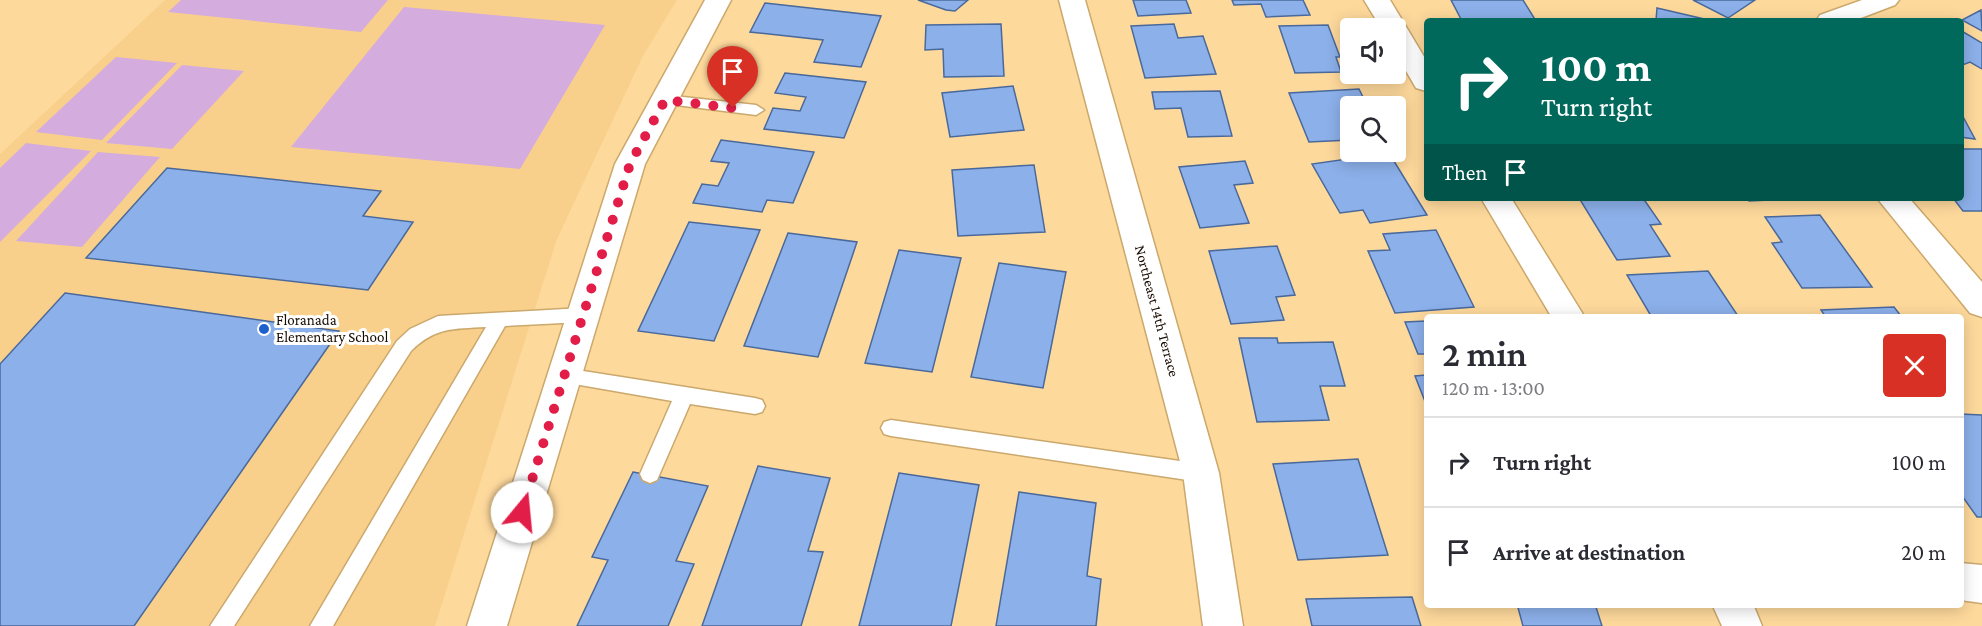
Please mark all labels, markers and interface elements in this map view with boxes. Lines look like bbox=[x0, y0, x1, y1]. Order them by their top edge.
map controls bbox=[1340, 18, 1406, 162]
button: sound bbox=[1340, 18, 1406, 84]
icon: right bbox=[1442, 42, 1520, 120]
text: 100 m bbox=[1541, 43, 1651, 90]
pin bbox=[707, 46, 758, 108]
icon: arrive bbox=[716, 55, 749, 88]
text: Turn right bbox=[1541, 92, 1652, 122]
button: search bbox=[1340, 96, 1406, 162]
icon: arrive bbox=[1499, 156, 1532, 189]
text: Then bbox=[1442, 160, 1487, 185]
street label: Northeast 14th Terrace bbox=[1132, 244, 1182, 379]
place label: Floranada Elementary School bbox=[276, 312, 388, 346]
marker: Floranada Elementary School bbox=[257, 322, 271, 336]
text: 2 min bbox=[1442, 334, 1527, 374]
button: close bbox=[1883, 334, 1946, 397]
text: 120 m · 13:00 bbox=[1442, 377, 1545, 399]
icon: right bbox=[1442, 446, 1475, 479]
text: Turn right bbox=[1493, 450, 1591, 475]
text: 100 m bbox=[1892, 450, 1946, 475]
position arrow bbox=[490, 480, 554, 544]
icon: arrive bbox=[1442, 536, 1475, 569]
text: Arrive at destination bbox=[1493, 540, 1685, 565]
text: 20 m bbox=[1901, 540, 1946, 565]

